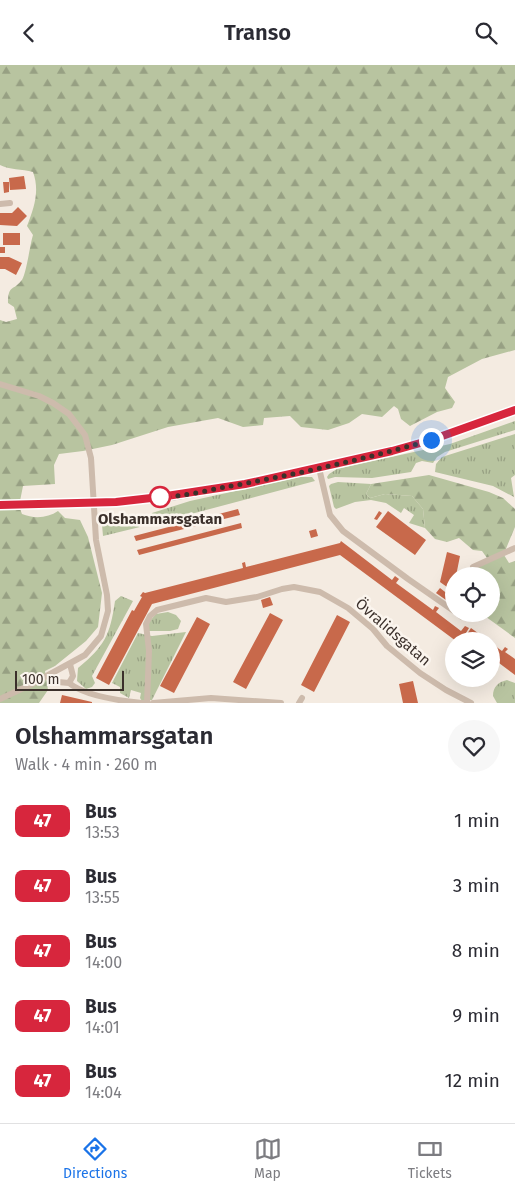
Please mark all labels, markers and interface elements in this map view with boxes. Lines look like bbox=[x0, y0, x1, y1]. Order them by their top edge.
icon: back bbox=[15, 19, 43, 47]
text: Transo bbox=[224, 19, 291, 46]
icon: search bbox=[472, 19, 500, 47]
your location bbox=[419, 428, 444, 453]
marker: Olshammarsgatan bbox=[149, 486, 171, 508]
place label: Olshammarsgatan bbox=[98, 510, 222, 528]
map controls bbox=[445, 567, 500, 687]
button: locate bbox=[445, 567, 500, 622]
street label: Övralidsgatan bbox=[352, 595, 434, 669]
button: layers bbox=[445, 632, 500, 687]
scale bar bbox=[15, 668, 124, 691]
text: 100 m bbox=[22, 671, 59, 688]
button: heart bbox=[448, 720, 500, 772]
text: Olshammarsgatan bbox=[15, 722, 213, 750]
text: Walk · 4 min · 260 m bbox=[15, 755, 157, 774]
text: Bus bbox=[85, 800, 117, 823]
text: 1 min bbox=[454, 809, 500, 832]
text: 47 bbox=[33, 810, 52, 832]
text: 13:53 bbox=[85, 823, 120, 842]
text: Bus bbox=[85, 865, 117, 888]
text: 3 min bbox=[453, 874, 500, 897]
text: 47 bbox=[33, 875, 52, 897]
text: 13:55 bbox=[85, 888, 120, 907]
text: Bus bbox=[85, 930, 117, 953]
text: 8 min bbox=[452, 939, 500, 962]
text: 47 bbox=[33, 940, 52, 962]
text: 14:00 bbox=[85, 953, 122, 972]
text: Bus bbox=[85, 995, 117, 1018]
text: 9 min bbox=[452, 1004, 500, 1027]
text: 47 bbox=[33, 1005, 52, 1027]
text: 14:01 bbox=[85, 1018, 120, 1037]
text: Bus bbox=[85, 1060, 117, 1083]
text: 12 min bbox=[445, 1069, 500, 1092]
text: 47 bbox=[33, 1070, 52, 1092]
text: 14:04 bbox=[85, 1083, 122, 1102]
tab: Directions bbox=[63, 1135, 127, 1182]
tab: Map bbox=[254, 1135, 282, 1182]
tab: Tickets bbox=[408, 1135, 452, 1182]

